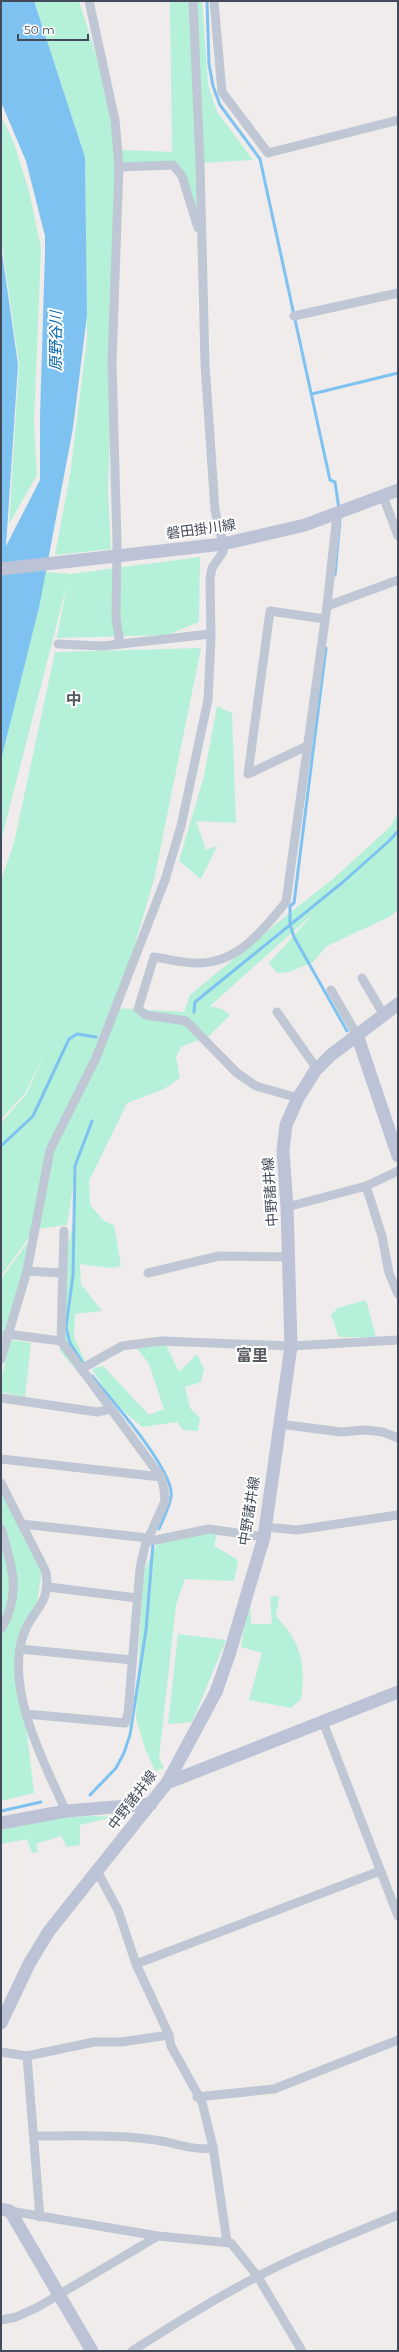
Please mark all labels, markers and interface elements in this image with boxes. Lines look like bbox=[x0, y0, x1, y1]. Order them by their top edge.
scale bar bbox=[18, 16, 88, 42]
text: 50 m bbox=[24, 22, 55, 37]
water label: 原野谷川 bbox=[46, 309, 65, 371]
street label: 磐田掛川線 bbox=[165, 515, 237, 543]
district label: 中 bbox=[66, 690, 82, 709]
street label: 中野諸井線 bbox=[259, 1156, 281, 1228]
district label: 富里 bbox=[236, 1346, 268, 1365]
street label: 中野諸井線 bbox=[235, 1475, 263, 1547]
street label: 中野諸井線 bbox=[104, 1767, 160, 1833]

